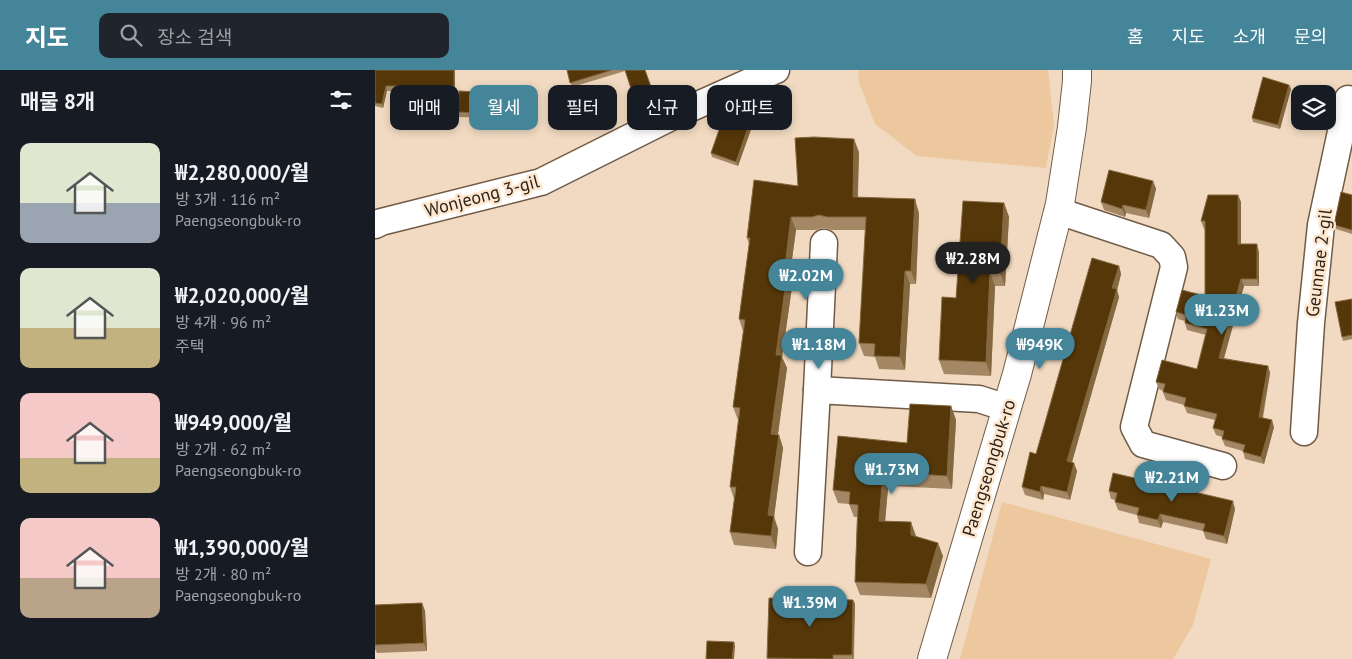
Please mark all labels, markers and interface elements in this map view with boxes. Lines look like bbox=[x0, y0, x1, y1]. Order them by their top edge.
search box bbox=[99, 13, 449, 58]
icon: search bbox=[117, 21, 145, 49]
text: 지도 bbox=[25, 22, 69, 53]
text: 장소 검색 bbox=[157, 25, 232, 49]
text: 홈 bbox=[1127, 25, 1144, 48]
text: 지도 bbox=[1172, 25, 1205, 48]
text: 소개 bbox=[1233, 25, 1266, 48]
text: 문의 bbox=[1294, 25, 1327, 48]
chip: 매매 bbox=[390, 85, 459, 130]
chip: 월세 bbox=[469, 85, 538, 130]
chip: 필터 bbox=[548, 85, 617, 130]
chip: 신규 bbox=[627, 85, 697, 130]
chip: 아파트 bbox=[707, 85, 792, 130]
map controls bbox=[1291, 85, 1336, 130]
button: layers bbox=[1291, 85, 1336, 130]
icon: filters bbox=[327, 86, 355, 114]
text: 매물 8개 bbox=[20, 88, 95, 115]
text: ₩2,280,000/월 bbox=[175, 159, 309, 186]
icon: home bbox=[60, 163, 120, 223]
street label: Wonjeong 3-gil bbox=[422, 169, 542, 222]
text: 방 3개 · 116 m² bbox=[175, 189, 280, 209]
street label: Geunnae 2-gil bbox=[1300, 207, 1337, 318]
text: Paengseongbuk-ro bbox=[175, 210, 301, 230]
pin: ₩2.28M bbox=[932, 242, 1014, 284]
text: ₩2.28M bbox=[946, 248, 1000, 268]
pin: ₩2.02M bbox=[765, 258, 847, 301]
text: ₩2.02M bbox=[779, 265, 833, 285]
text: ₩2,020,000/월 bbox=[175, 282, 309, 309]
icon: home bbox=[60, 288, 120, 348]
pin: ₩1.23M bbox=[1181, 294, 1263, 336]
text: ₩1.23M bbox=[1195, 300, 1249, 320]
text: 방 4개 · 96 m² bbox=[175, 312, 271, 332]
pin: ₩1.18M bbox=[778, 328, 860, 370]
pin: ₩949K bbox=[1005, 328, 1075, 370]
text: ₩1.18M bbox=[792, 334, 846, 354]
text: ₩949K bbox=[1017, 334, 1063, 354]
text: 주택 bbox=[175, 336, 204, 356]
street label: Paengseongbuk-ro bbox=[957, 397, 1020, 539]
text: ₩949,000/월 bbox=[175, 409, 292, 436]
icon: home bbox=[60, 413, 120, 473]
text: 방 2개 · 62 m² bbox=[175, 439, 271, 459]
pin: ₩1.73M bbox=[851, 452, 933, 495]
text: ₩1.73M bbox=[865, 459, 919, 479]
text: Paengseongbuk-ro bbox=[175, 460, 301, 480]
pin: ₩2.21M bbox=[1131, 460, 1213, 503]
text: ₩2.21M bbox=[1145, 467, 1199, 487]
text: ₩1,390,000/월 bbox=[175, 534, 309, 561]
icon: home bbox=[60, 538, 120, 598]
text: 방 2개 · 80 m² bbox=[175, 564, 271, 584]
text: Paengseongbuk-ro bbox=[175, 585, 301, 605]
pin: ₩1.39M bbox=[769, 586, 851, 628]
text: ₩1.39M bbox=[783, 592, 837, 612]

